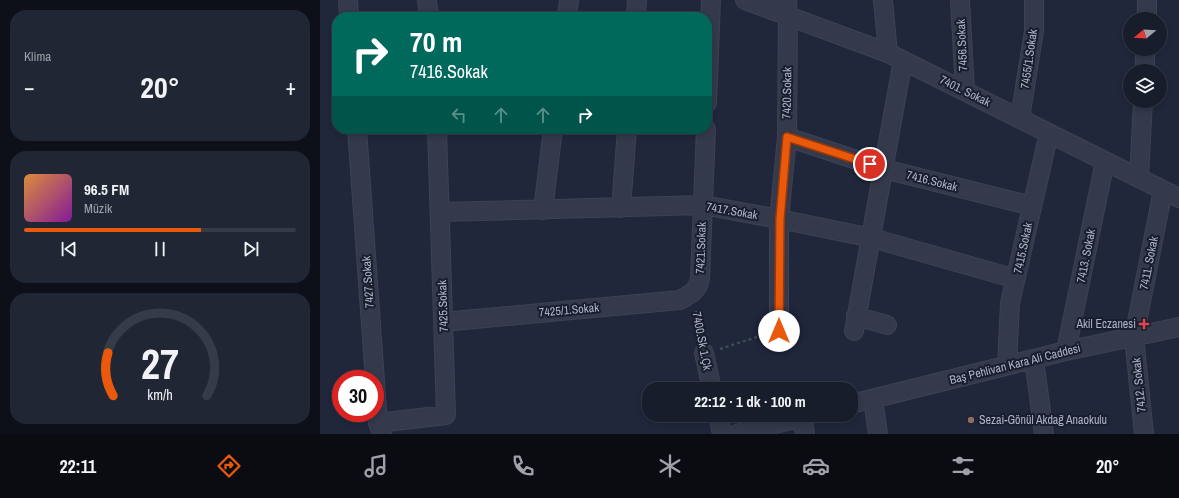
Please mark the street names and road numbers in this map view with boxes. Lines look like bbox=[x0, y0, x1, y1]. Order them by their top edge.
street label: 7456.Sokak bbox=[953, 19, 971, 71]
street label: 7455/1.Sokak bbox=[1017, 28, 1041, 90]
street label: 7420.Sokak bbox=[779, 67, 795, 119]
street label: 7401. Sokak bbox=[937, 72, 993, 110]
street label: 7416.Sokak bbox=[905, 167, 959, 195]
street label: 7417.Sokak bbox=[705, 199, 759, 223]
street label: 7415.Sokak bbox=[1010, 221, 1036, 275]
street label: 7421.Sokak bbox=[692, 222, 710, 274]
street label: 7413. Sokak bbox=[1073, 228, 1099, 284]
street label: 7411. Sokak bbox=[1136, 235, 1162, 291]
street label: 7427.Sokak bbox=[358, 255, 378, 308]
street label: 7425.Sokak bbox=[434, 280, 452, 332]
street label: 7425/1.Sokak bbox=[538, 299, 600, 321]
street label: 7400.Sk 1.Çk bbox=[689, 310, 716, 372]
street label: Baş Pehlivan Kara Ali Caddesi bbox=[948, 340, 1082, 388]
street label: 7412. Sokak bbox=[1128, 357, 1150, 413]

